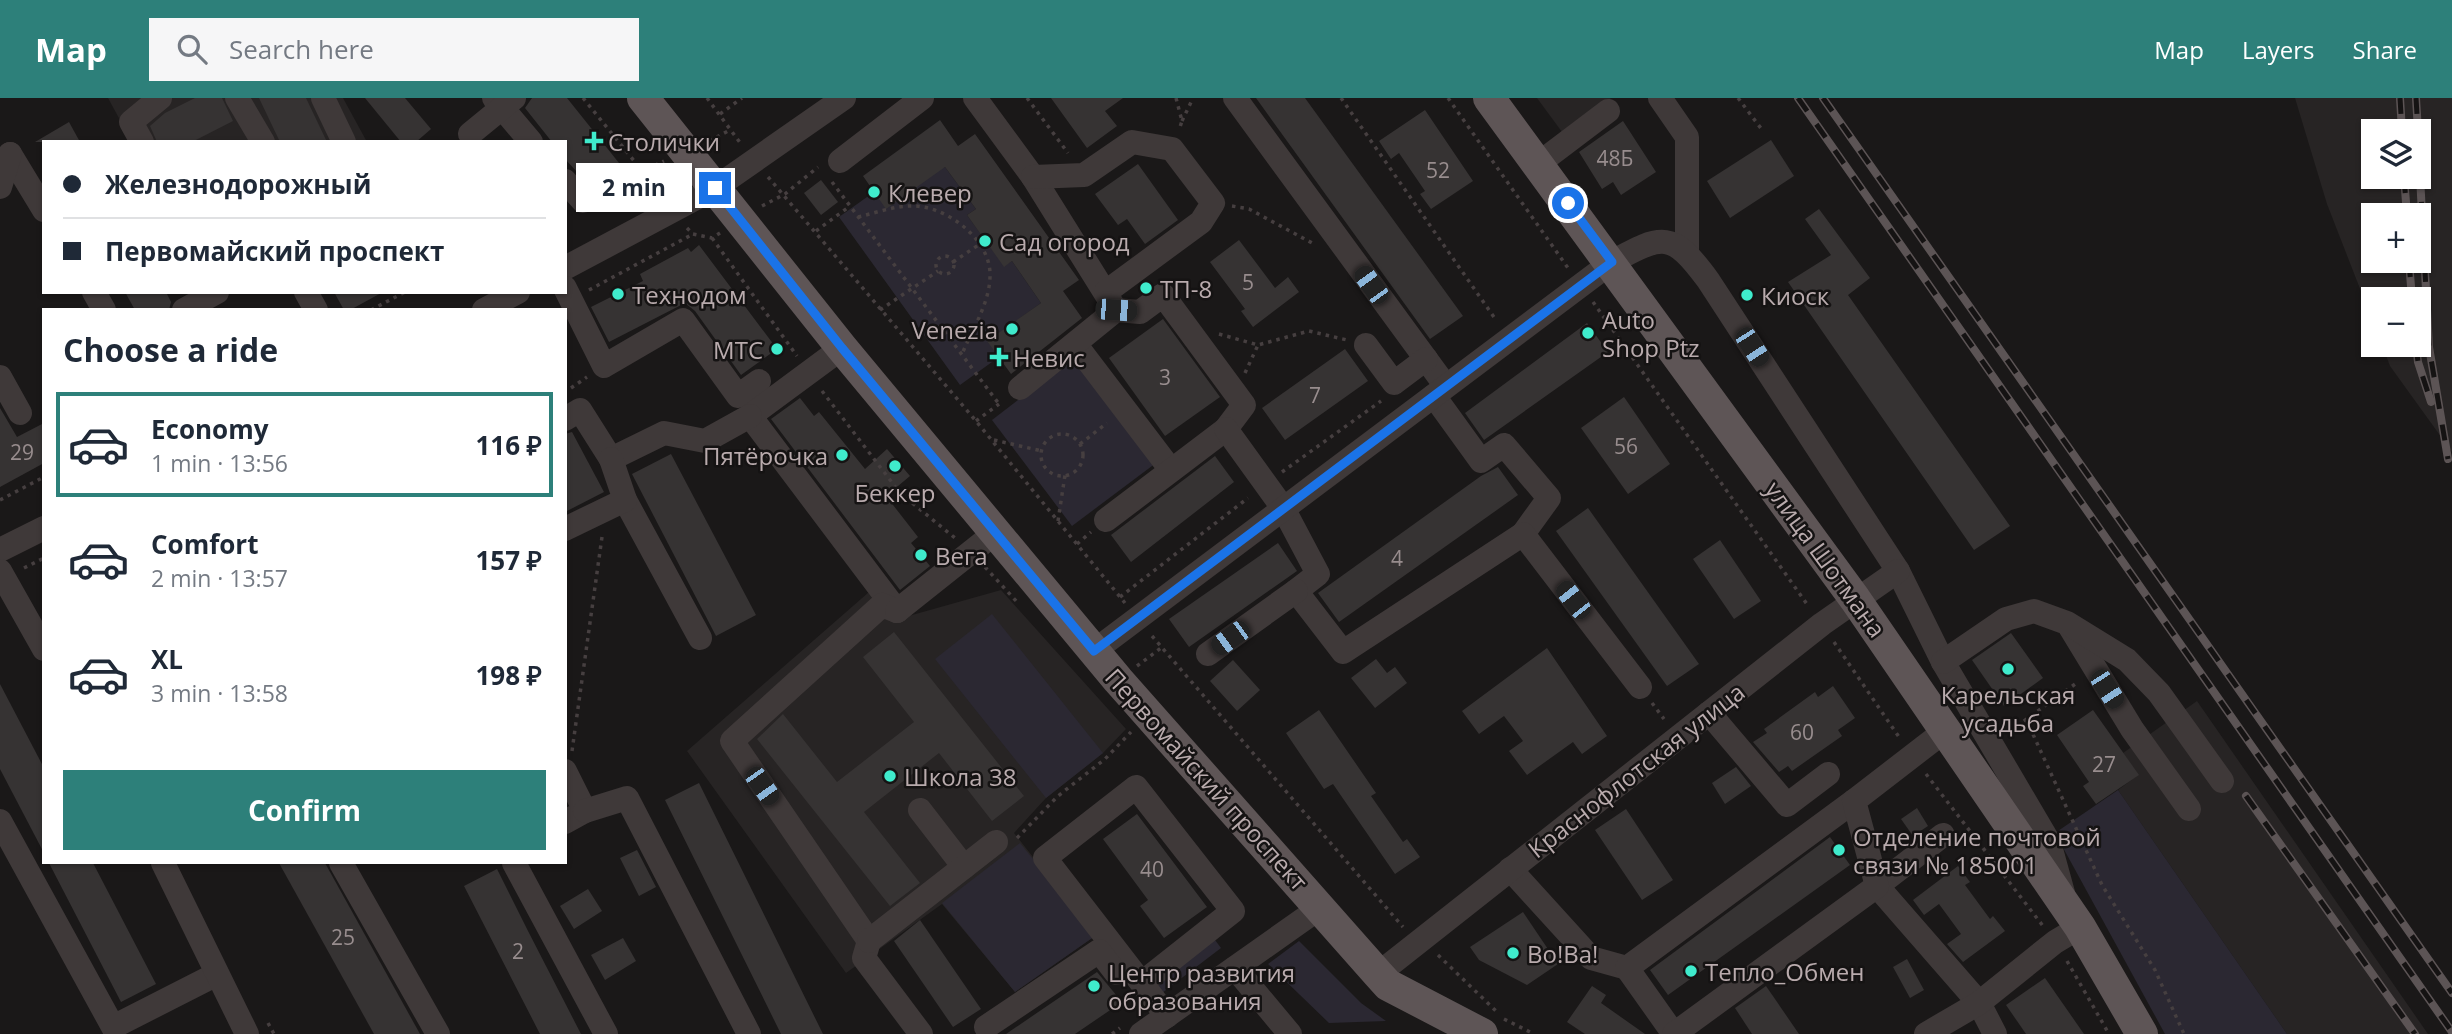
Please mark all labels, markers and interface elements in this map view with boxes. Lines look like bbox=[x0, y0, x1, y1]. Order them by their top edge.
search box bbox=[149, 18, 639, 81]
text: Map bbox=[35, 27, 107, 72]
icon: search bbox=[173, 30, 211, 68]
text: Search here bbox=[229, 31, 374, 67]
text: Map bbox=[2154, 33, 2204, 66]
text: Layers bbox=[2242, 33, 2315, 66]
text: Share bbox=[2353, 33, 2417, 66]
map controls bbox=[2361, 119, 2431, 357]
button: layers bbox=[2361, 119, 2431, 189]
place label: Столички bbox=[608, 125, 720, 158]
marker: Столички bbox=[586, 133, 602, 149]
house number: 48Б bbox=[1597, 144, 1633, 172]
house number: 52 bbox=[1426, 156, 1450, 184]
callout: 2 min bbox=[575, 164, 690, 212]
text: Железнодорожный bbox=[105, 166, 371, 202]
text: 2 min bbox=[602, 171, 666, 203]
route end bbox=[699, 172, 731, 204]
place label: Клевер bbox=[888, 176, 972, 209]
marker: Клевер bbox=[866, 184, 882, 200]
route start bbox=[1552, 187, 1584, 219]
button: + bbox=[2361, 203, 2431, 273]
place label: Сад огород bbox=[999, 225, 1130, 258]
text: Первомайский проспект bbox=[105, 233, 444, 269]
marker: Сад огород bbox=[977, 233, 993, 249]
car bbox=[1351, 262, 1392, 308]
house number: 5 bbox=[1242, 268, 1254, 296]
place label: ТП-8 bbox=[1160, 272, 1212, 305]
place label: Технодом bbox=[632, 278, 747, 311]
place label: Киоск bbox=[1761, 279, 1830, 312]
marker: ТП-8 bbox=[1138, 280, 1154, 296]
marker: Технодом bbox=[610, 286, 626, 302]
marker: Киоск bbox=[1739, 287, 1755, 303]
button: − bbox=[2361, 287, 2431, 357]
car bbox=[1095, 298, 1138, 322]
place label: Auto Shop Ptz bbox=[1602, 303, 1699, 364]
place label: Venezia bbox=[911, 313, 998, 346]
marker: Venezia bbox=[1004, 321, 1020, 337]
car bbox=[1732, 324, 1773, 370]
marker: Auto Shop Ptz bbox=[1580, 325, 1596, 341]
text: Choose a ride bbox=[63, 328, 278, 371]
place label: МТС bbox=[713, 333, 763, 366]
marker: МТС bbox=[769, 341, 785, 357]
place label: Невис bbox=[1013, 341, 1085, 374]
marker: Невис bbox=[991, 349, 1007, 365]
house number: 3 bbox=[1159, 363, 1171, 391]
house number: 7 bbox=[1309, 381, 1321, 409]
text: Economy bbox=[151, 411, 269, 447]
icon: car bbox=[67, 413, 130, 476]
text: 116 ₽ bbox=[476, 427, 542, 463]
house number: 56 bbox=[1614, 432, 1638, 460]
house number: 29 bbox=[10, 438, 34, 466]
place label: Пятёрочка bbox=[703, 439, 828, 472]
text: 1 min · 13:56 bbox=[151, 447, 288, 479]
marker: Пятёрочка bbox=[834, 447, 850, 463]
marker: Беккер bbox=[887, 458, 903, 474]
street label: улица Шотмана bbox=[1758, 474, 1894, 644]
place label: Беккер bbox=[854, 476, 936, 509]
text: Comfort bbox=[151, 526, 258, 562]
icon: car bbox=[67, 528, 130, 591]
place label: Вега bbox=[935, 539, 988, 572]
text: 157 ₽ bbox=[476, 542, 542, 578]
house number: 4 bbox=[1391, 544, 1403, 572]
marker: Вега bbox=[913, 547, 929, 563]
text: 2 min · 13:57 bbox=[151, 562, 288, 594]
car bbox=[1552, 577, 1595, 623]
car bbox=[1207, 617, 1254, 659]
text: XL bbox=[151, 641, 183, 677]
icon: car bbox=[67, 643, 130, 706]
text: 198 ₽ bbox=[476, 657, 542, 693]
street label: Первомайский проспект bbox=[1098, 661, 1316, 897]
marker: Карельская усадьба bbox=[2000, 661, 2016, 677]
car bbox=[2087, 666, 2128, 712]
street label: Краснофлотская улица bbox=[1521, 675, 1751, 865]
text: 3 min · 13:58 bbox=[151, 677, 288, 709]
place label: Карельская усадьба bbox=[1941, 678, 2075, 739]
house number: 60 bbox=[1790, 718, 1814, 746]
house number: 27 bbox=[2092, 750, 2116, 778]
place label: Школа 38 bbox=[904, 760, 1016, 793]
car bbox=[742, 763, 783, 809]
marker: Школа 38 bbox=[882, 768, 898, 784]
button: Confirm bbox=[63, 770, 546, 850]
place label: Отделение почтовой связи № 185001 bbox=[1853, 820, 2101, 881]
marker: Отделение почтовой связи № 185001 bbox=[1831, 842, 1847, 858]
house number: 40 bbox=[1140, 855, 1164, 883]
house number: 25 bbox=[331, 923, 355, 951]
house number: 2 bbox=[512, 937, 524, 965]
place label: Во!Ва! bbox=[1527, 937, 1598, 970]
marker: Во!Ва! bbox=[1505, 945, 1521, 961]
place label: Тепло_Обмен bbox=[1705, 955, 1864, 988]
place label: Центр развития образования bbox=[1108, 956, 1295, 1017]
marker: Тепло_Обмен bbox=[1683, 963, 1699, 979]
marker: Центр развития образования bbox=[1086, 978, 1102, 994]

